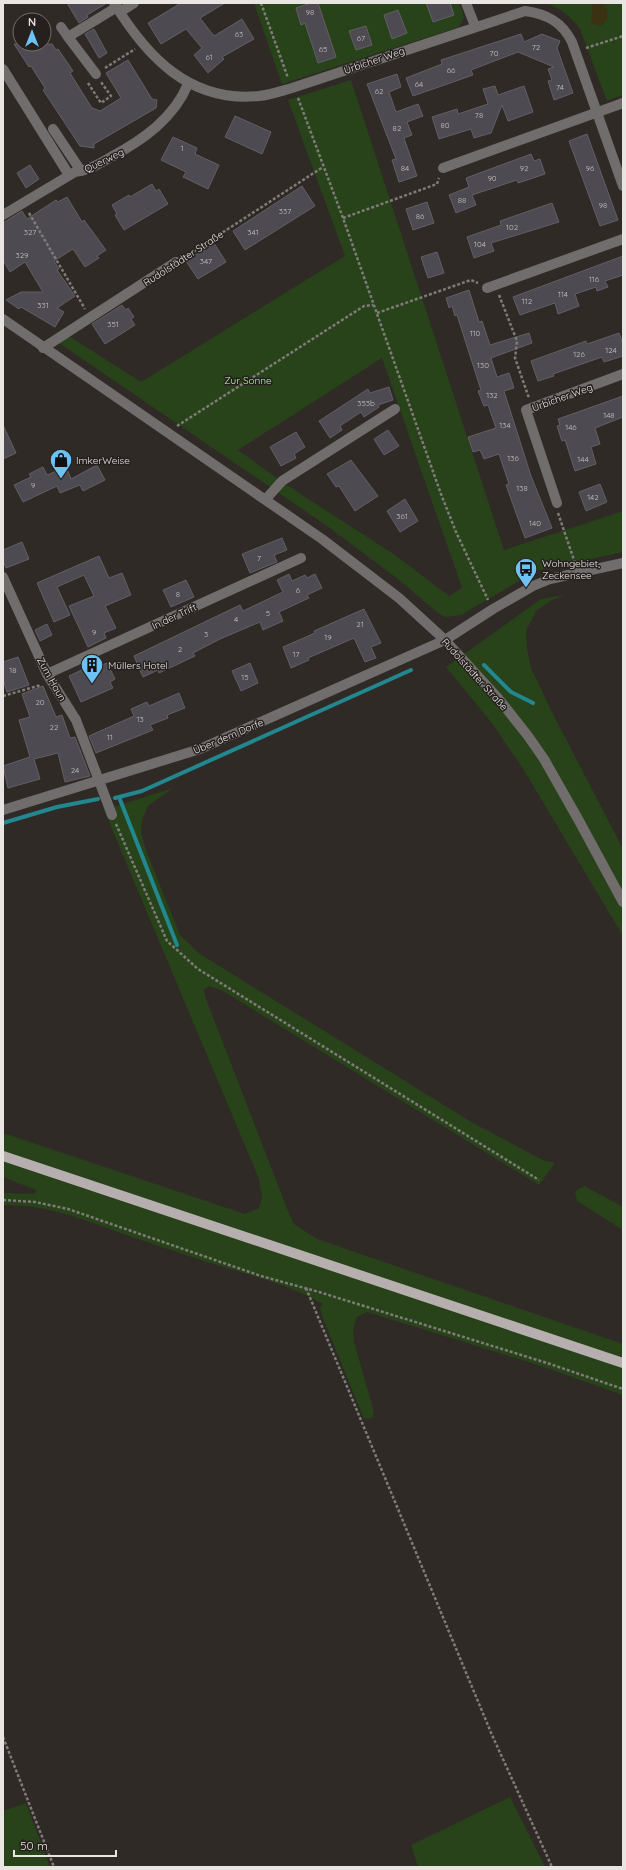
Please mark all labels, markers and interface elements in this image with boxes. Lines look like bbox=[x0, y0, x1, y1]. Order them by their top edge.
house number: 98 bbox=[306, 7, 314, 17]
north arrow bbox=[12, 12, 52, 52]
text: N bbox=[28, 15, 36, 29]
house number: 63 bbox=[235, 29, 243, 39]
house number: 67 bbox=[357, 33, 365, 43]
house number: 72 bbox=[532, 42, 541, 52]
house number: 65 bbox=[319, 44, 327, 54]
street label: Urbicher Weg bbox=[342, 44, 406, 77]
house number: 70 bbox=[490, 48, 499, 58]
house number: 61 bbox=[205, 52, 213, 62]
house number: 66 bbox=[447, 65, 456, 75]
house number: 64 bbox=[415, 79, 423, 89]
house number: 74 bbox=[556, 82, 564, 92]
house number: 62 bbox=[375, 86, 384, 96]
house number: 78 bbox=[475, 110, 483, 120]
house number: 80 bbox=[440, 120, 450, 130]
house number: 82 bbox=[393, 123, 402, 133]
house number: 1 bbox=[181, 143, 184, 153]
street label: Querweg bbox=[82, 145, 126, 176]
house number: 84 bbox=[401, 163, 409, 173]
house number: 92 bbox=[520, 163, 529, 173]
house number: 96 bbox=[586, 163, 595, 173]
house number: 90 bbox=[487, 173, 497, 183]
house number: 88 bbox=[458, 195, 466, 205]
house number: 98 bbox=[599, 200, 607, 210]
house number: 337 bbox=[279, 206, 291, 216]
house number: 86 bbox=[416, 211, 425, 221]
house number: 102 bbox=[506, 222, 519, 232]
house number: 327 bbox=[24, 227, 36, 237]
street label: Rudolstädter Straße bbox=[141, 227, 226, 289]
house number: 341 bbox=[247, 227, 259, 237]
house number: 104 bbox=[474, 239, 486, 249]
house number: 329 bbox=[15, 250, 29, 260]
house number: 347 bbox=[200, 256, 212, 266]
house number: 116 bbox=[589, 274, 600, 284]
house number: 114 bbox=[558, 289, 568, 299]
house number: 112 bbox=[522, 296, 533, 306]
house number: 331 bbox=[37, 300, 49, 310]
house number: 351 bbox=[107, 319, 119, 329]
house number: 110 bbox=[470, 328, 481, 338]
house number: 124 bbox=[605, 345, 617, 355]
house number: 126 bbox=[573, 349, 586, 359]
house number: 130 bbox=[477, 360, 489, 370]
park label: Zur Sonne bbox=[224, 374, 272, 387]
street label: Urbicher Weg bbox=[530, 380, 594, 414]
house number: 132 bbox=[486, 390, 498, 400]
house number: 353b bbox=[357, 398, 375, 408]
house number: 148 bbox=[603, 410, 615, 420]
house number: 134 bbox=[499, 420, 511, 430]
house number: 146 bbox=[565, 422, 577, 432]
shop icon: ImkerWeise bbox=[48, 447, 74, 480]
house number: 136 bbox=[507, 453, 519, 463]
place label: ImkerWeise bbox=[76, 454, 130, 467]
house number: 144 bbox=[577, 454, 589, 464]
house number: 9 bbox=[31, 480, 36, 490]
house number: 138 bbox=[516, 483, 528, 493]
house number: 142 bbox=[587, 492, 599, 502]
house number: 361 bbox=[396, 511, 408, 521]
house number: 140 bbox=[529, 518, 541, 528]
house number: 7 bbox=[257, 553, 261, 563]
bus stop icon: Wohngebiet, Zeckensee bbox=[513, 556, 539, 589]
place label: Wohngebiet, Zeckensee bbox=[542, 557, 600, 582]
house number: 6 bbox=[296, 585, 301, 595]
house number: 8 bbox=[176, 589, 180, 599]
street label: In der Trift bbox=[150, 600, 199, 632]
house number: 5 bbox=[266, 608, 270, 618]
house number: 4 bbox=[234, 614, 238, 624]
house number: 21 bbox=[356, 619, 364, 629]
house number: 9 bbox=[92, 627, 97, 637]
house number: 3 bbox=[204, 629, 208, 639]
house number: 19 bbox=[324, 632, 332, 642]
street label: Rudolstädter Straße bbox=[439, 635, 511, 713]
house number: 2 bbox=[178, 644, 183, 654]
house number: 17 bbox=[292, 649, 300, 659]
building icon: Müllers Hotel bbox=[79, 652, 105, 685]
street label: Zum Haun bbox=[34, 655, 69, 704]
place label: Müllers Hotel bbox=[108, 659, 168, 672]
house number: 18 bbox=[9, 665, 17, 675]
house number: 15 bbox=[241, 672, 249, 682]
house number: 20 bbox=[35, 697, 45, 707]
house number: 13 bbox=[136, 714, 144, 724]
street label: Über dem Dorfe bbox=[191, 716, 266, 757]
house number: 22 bbox=[50, 722, 59, 732]
house number: 11 bbox=[107, 732, 113, 742]
house number: 24 bbox=[71, 765, 79, 775]
scale bar bbox=[14, 1832, 116, 1858]
text: 50 m bbox=[20, 1838, 48, 1853]

